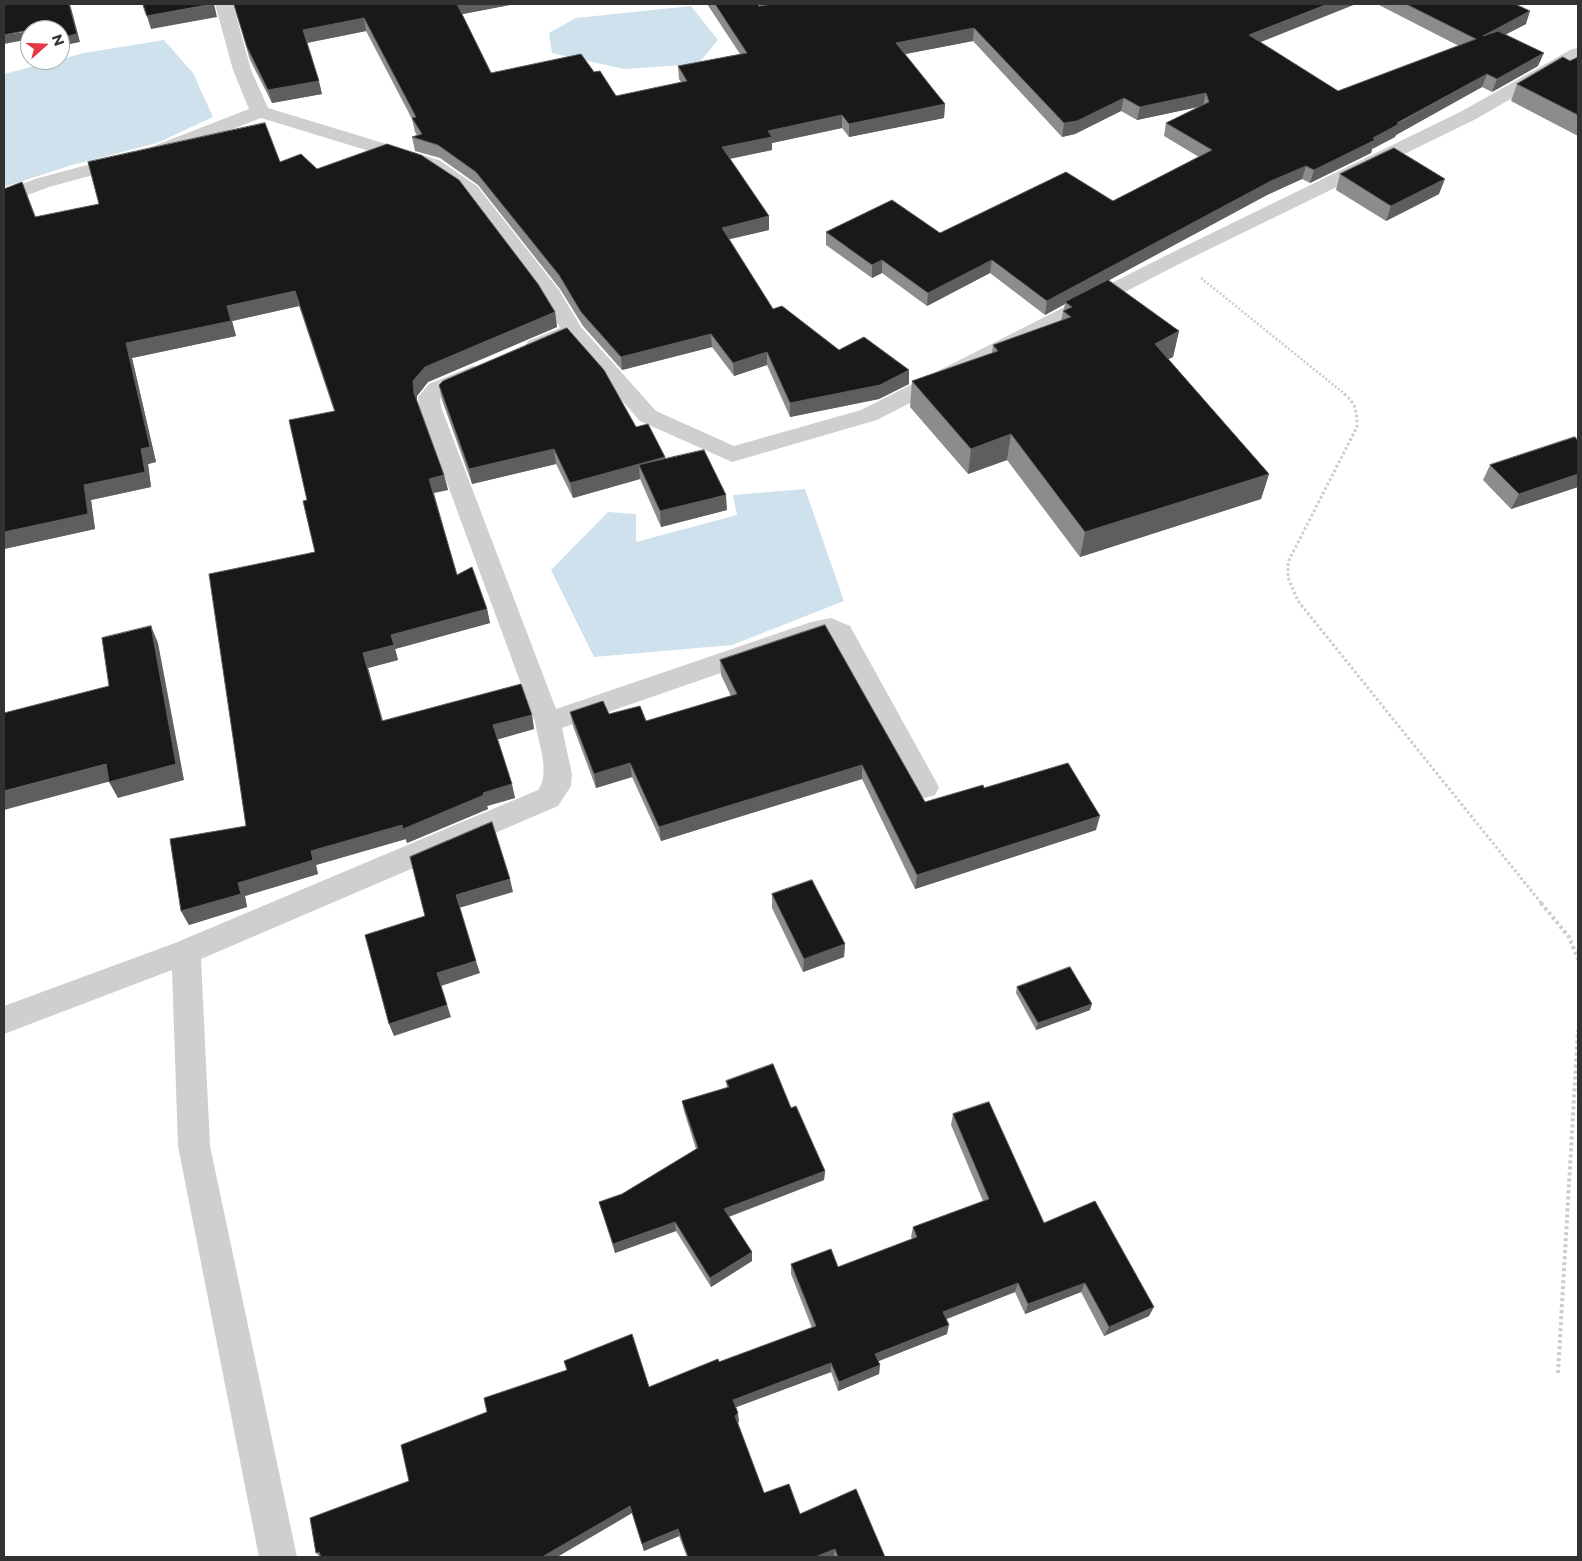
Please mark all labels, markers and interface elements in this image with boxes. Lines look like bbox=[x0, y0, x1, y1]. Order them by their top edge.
north arrow bbox=[20, 20, 70, 70]
text: N bbox=[48, 32, 69, 49]

